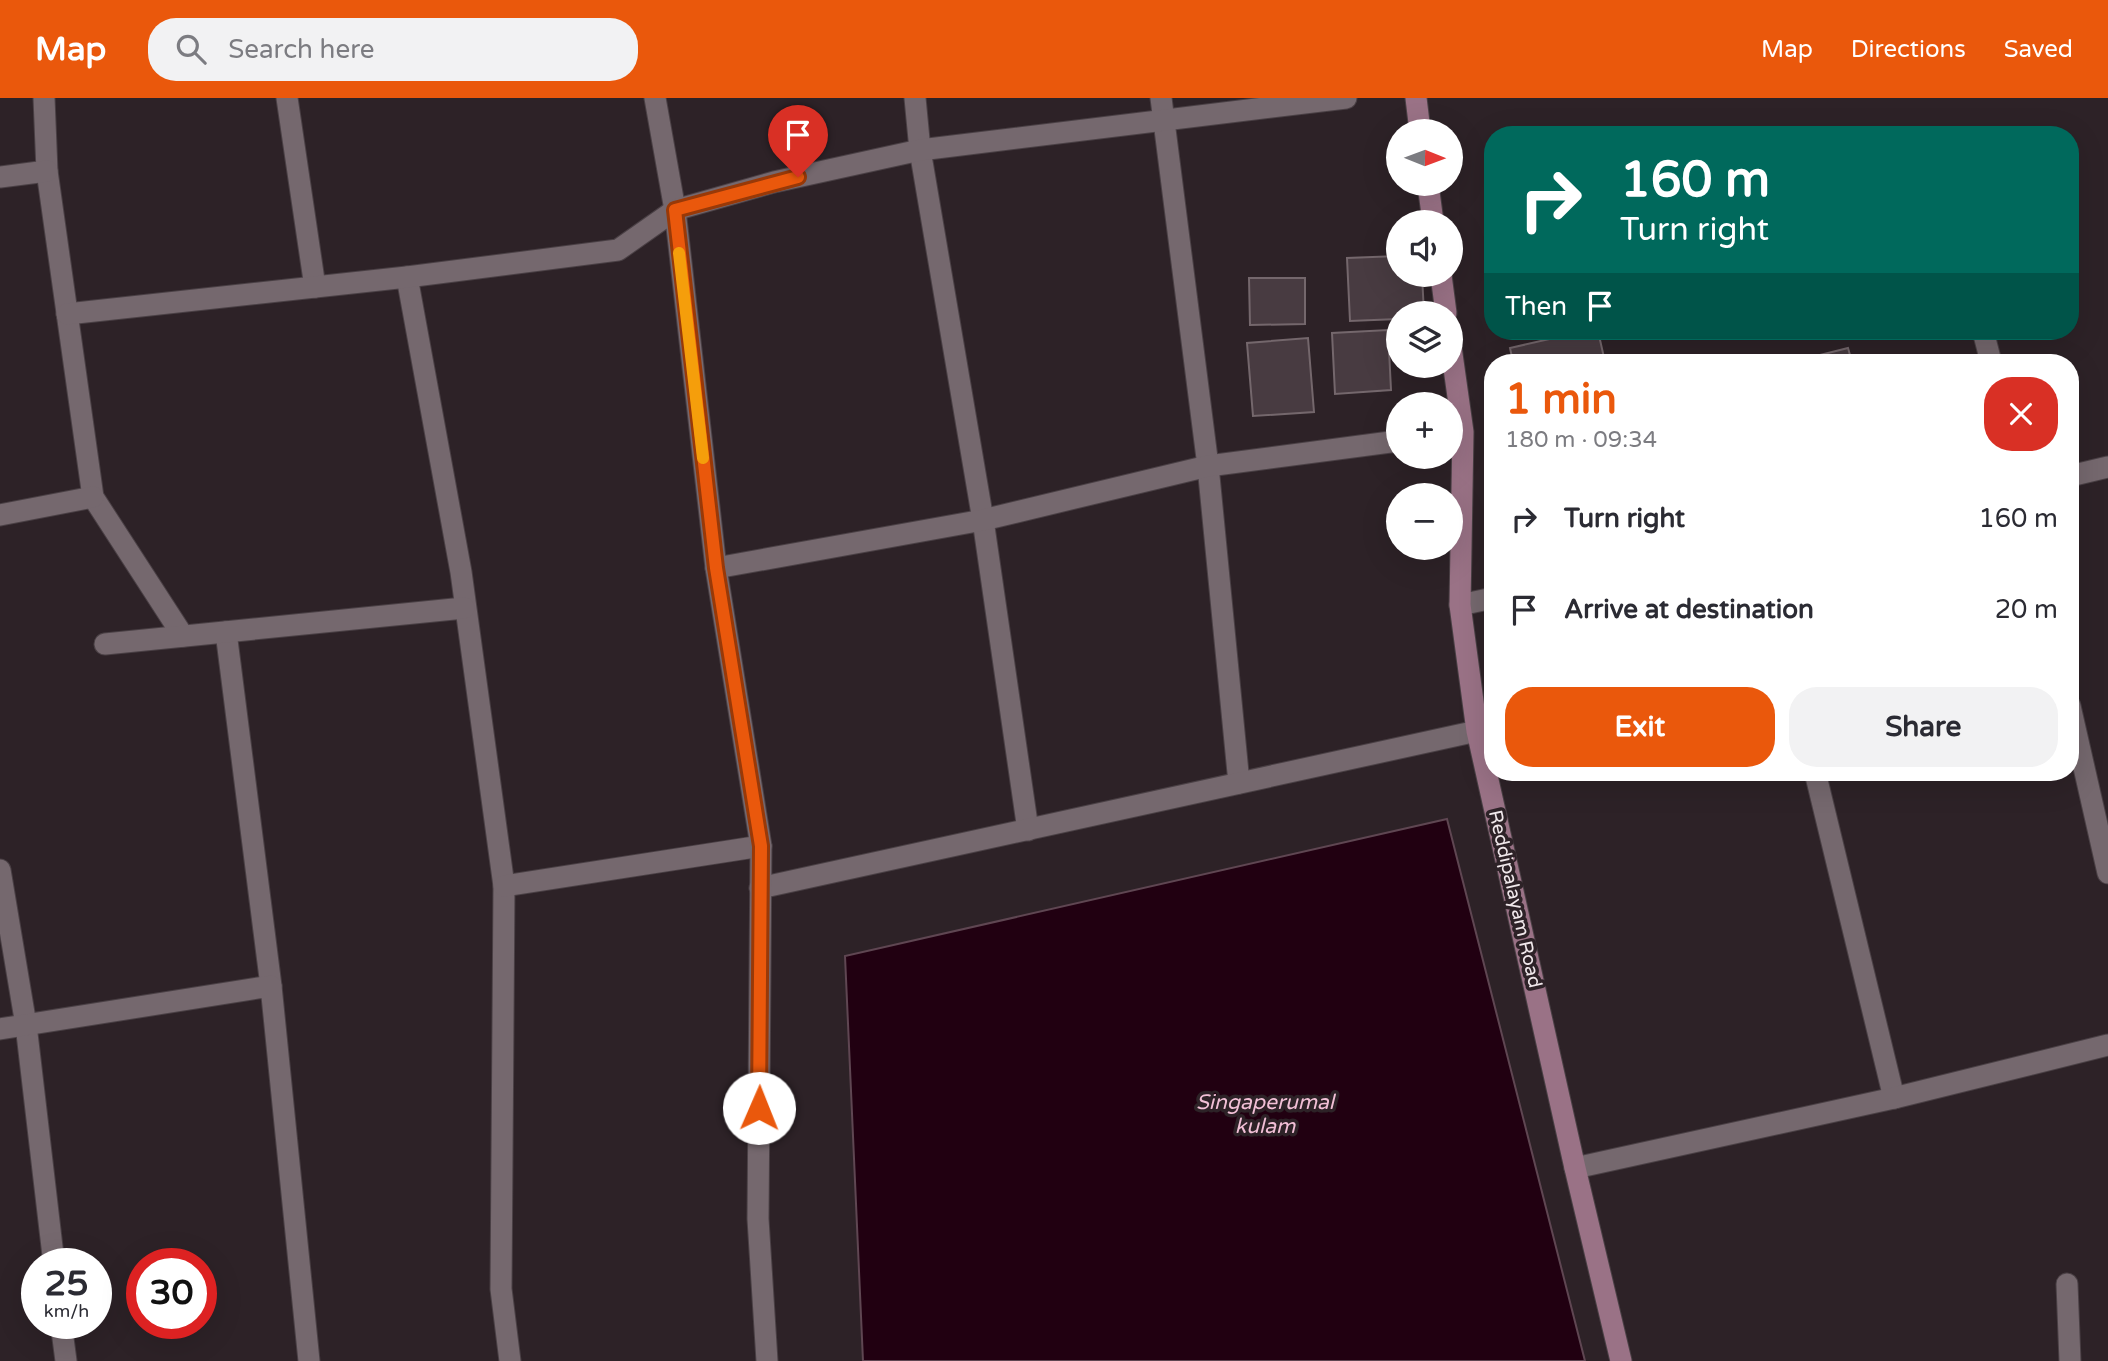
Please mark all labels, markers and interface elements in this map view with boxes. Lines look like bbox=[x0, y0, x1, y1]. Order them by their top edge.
search box bbox=[148, 18, 638, 81]
text: Map bbox=[35, 30, 106, 69]
icon: search bbox=[172, 30, 210, 68]
text: Search here bbox=[228, 34, 374, 65]
text: Map bbox=[1761, 35, 1813, 64]
text: Directions bbox=[1851, 35, 1966, 64]
text: Saved bbox=[2004, 35, 2073, 64]
pin bbox=[768, 105, 828, 177]
icon: arrive bbox=[779, 116, 817, 154]
north arrow bbox=[1386, 119, 1463, 196]
map controls bbox=[1386, 119, 1463, 560]
text: 160 m bbox=[1620, 151, 1770, 210]
icon: right bbox=[1505, 154, 1596, 245]
button: sound bbox=[1386, 210, 1463, 287]
text: Turn right bbox=[1620, 211, 1769, 249]
icon: arrive bbox=[1581, 287, 1619, 325]
text: Then bbox=[1505, 291, 1567, 322]
button: layers bbox=[1386, 301, 1463, 378]
text: 1 min bbox=[1505, 374, 1617, 425]
button: close bbox=[1984, 377, 2058, 451]
button: + bbox=[1386, 392, 1463, 469]
text: 180 m · 09:34 bbox=[1505, 426, 1657, 454]
button: − bbox=[1386, 483, 1463, 560]
icon: right bbox=[1505, 500, 1543, 538]
text: Turn right bbox=[1564, 503, 1685, 534]
text: 160 m bbox=[1978, 503, 2058, 534]
icon: arrive bbox=[1505, 591, 1543, 629]
text: Arrive at destination bbox=[1564, 594, 1814, 625]
text: 20 m bbox=[1995, 594, 2058, 625]
button: Exit bbox=[1505, 687, 1775, 767]
button: Share bbox=[1789, 687, 2058, 767]
street label: Reddipalayam Road bbox=[1484, 808, 1546, 990]
position arrow bbox=[722, 1071, 796, 1145]
water label: Singaperumal kulam bbox=[1196, 1090, 1337, 1139]
speed limit sign: 30 bbox=[126, 1248, 217, 1339]
text: 25 bbox=[45, 1263, 88, 1305]
text: km/h bbox=[44, 1300, 89, 1322]

